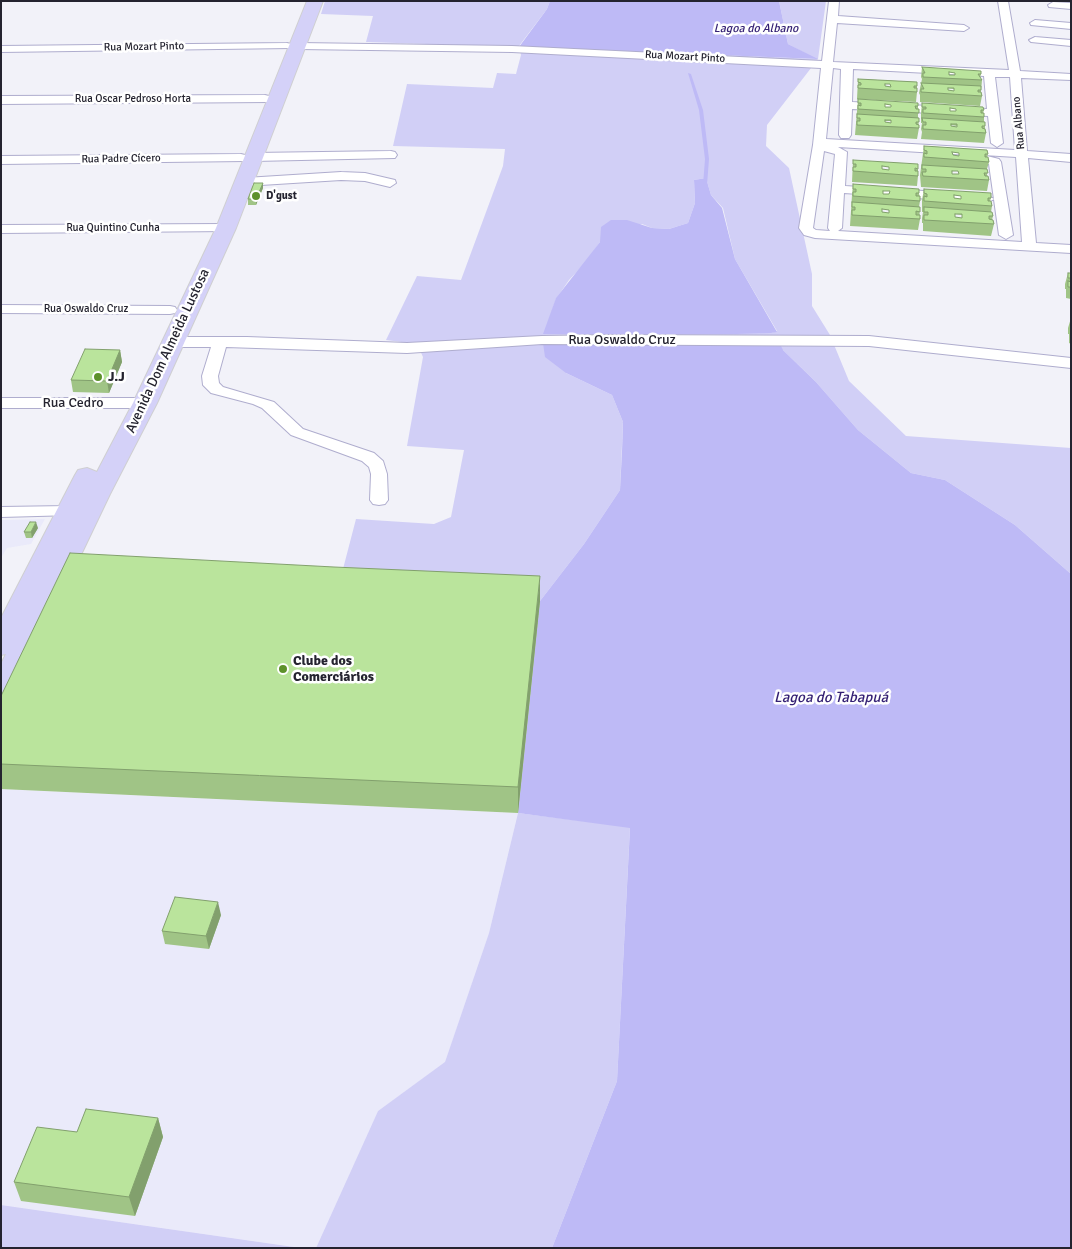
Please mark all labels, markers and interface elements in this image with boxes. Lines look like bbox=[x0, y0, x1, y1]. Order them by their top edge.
water label: Lagoa do Albano bbox=[714, 22, 798, 36]
street label: Rua Mozart Pinto bbox=[104, 40, 184, 54]
street label: Rua Mozart Pinto bbox=[644, 48, 726, 66]
street label: Rua Oscar Pedroso Horta bbox=[75, 92, 191, 106]
street label: Rua Albano bbox=[1010, 96, 1028, 150]
street label: Rua Padre Cícero bbox=[81, 152, 161, 166]
place label: D'gust bbox=[266, 189, 297, 203]
marker: D'gust bbox=[250, 190, 262, 202]
street label: Rua Quintino Cunha bbox=[66, 221, 160, 235]
street label: Avenida Dom Almeida Lustosa bbox=[123, 266, 213, 436]
street label: Rua Oswaldo Cruz bbox=[44, 302, 128, 316]
street label: Rua Oswaldo Cruz bbox=[568, 332, 676, 348]
place label: J.J bbox=[108, 369, 125, 385]
marker: J.J bbox=[92, 371, 104, 383]
street label: Rua Cedro bbox=[43, 395, 103, 411]
place label: Clube dos Comerciários bbox=[293, 653, 374, 686]
marker: Clube dos Comerciários bbox=[277, 663, 289, 675]
water label: Lagoa do Tabapuá bbox=[774, 689, 888, 707]

